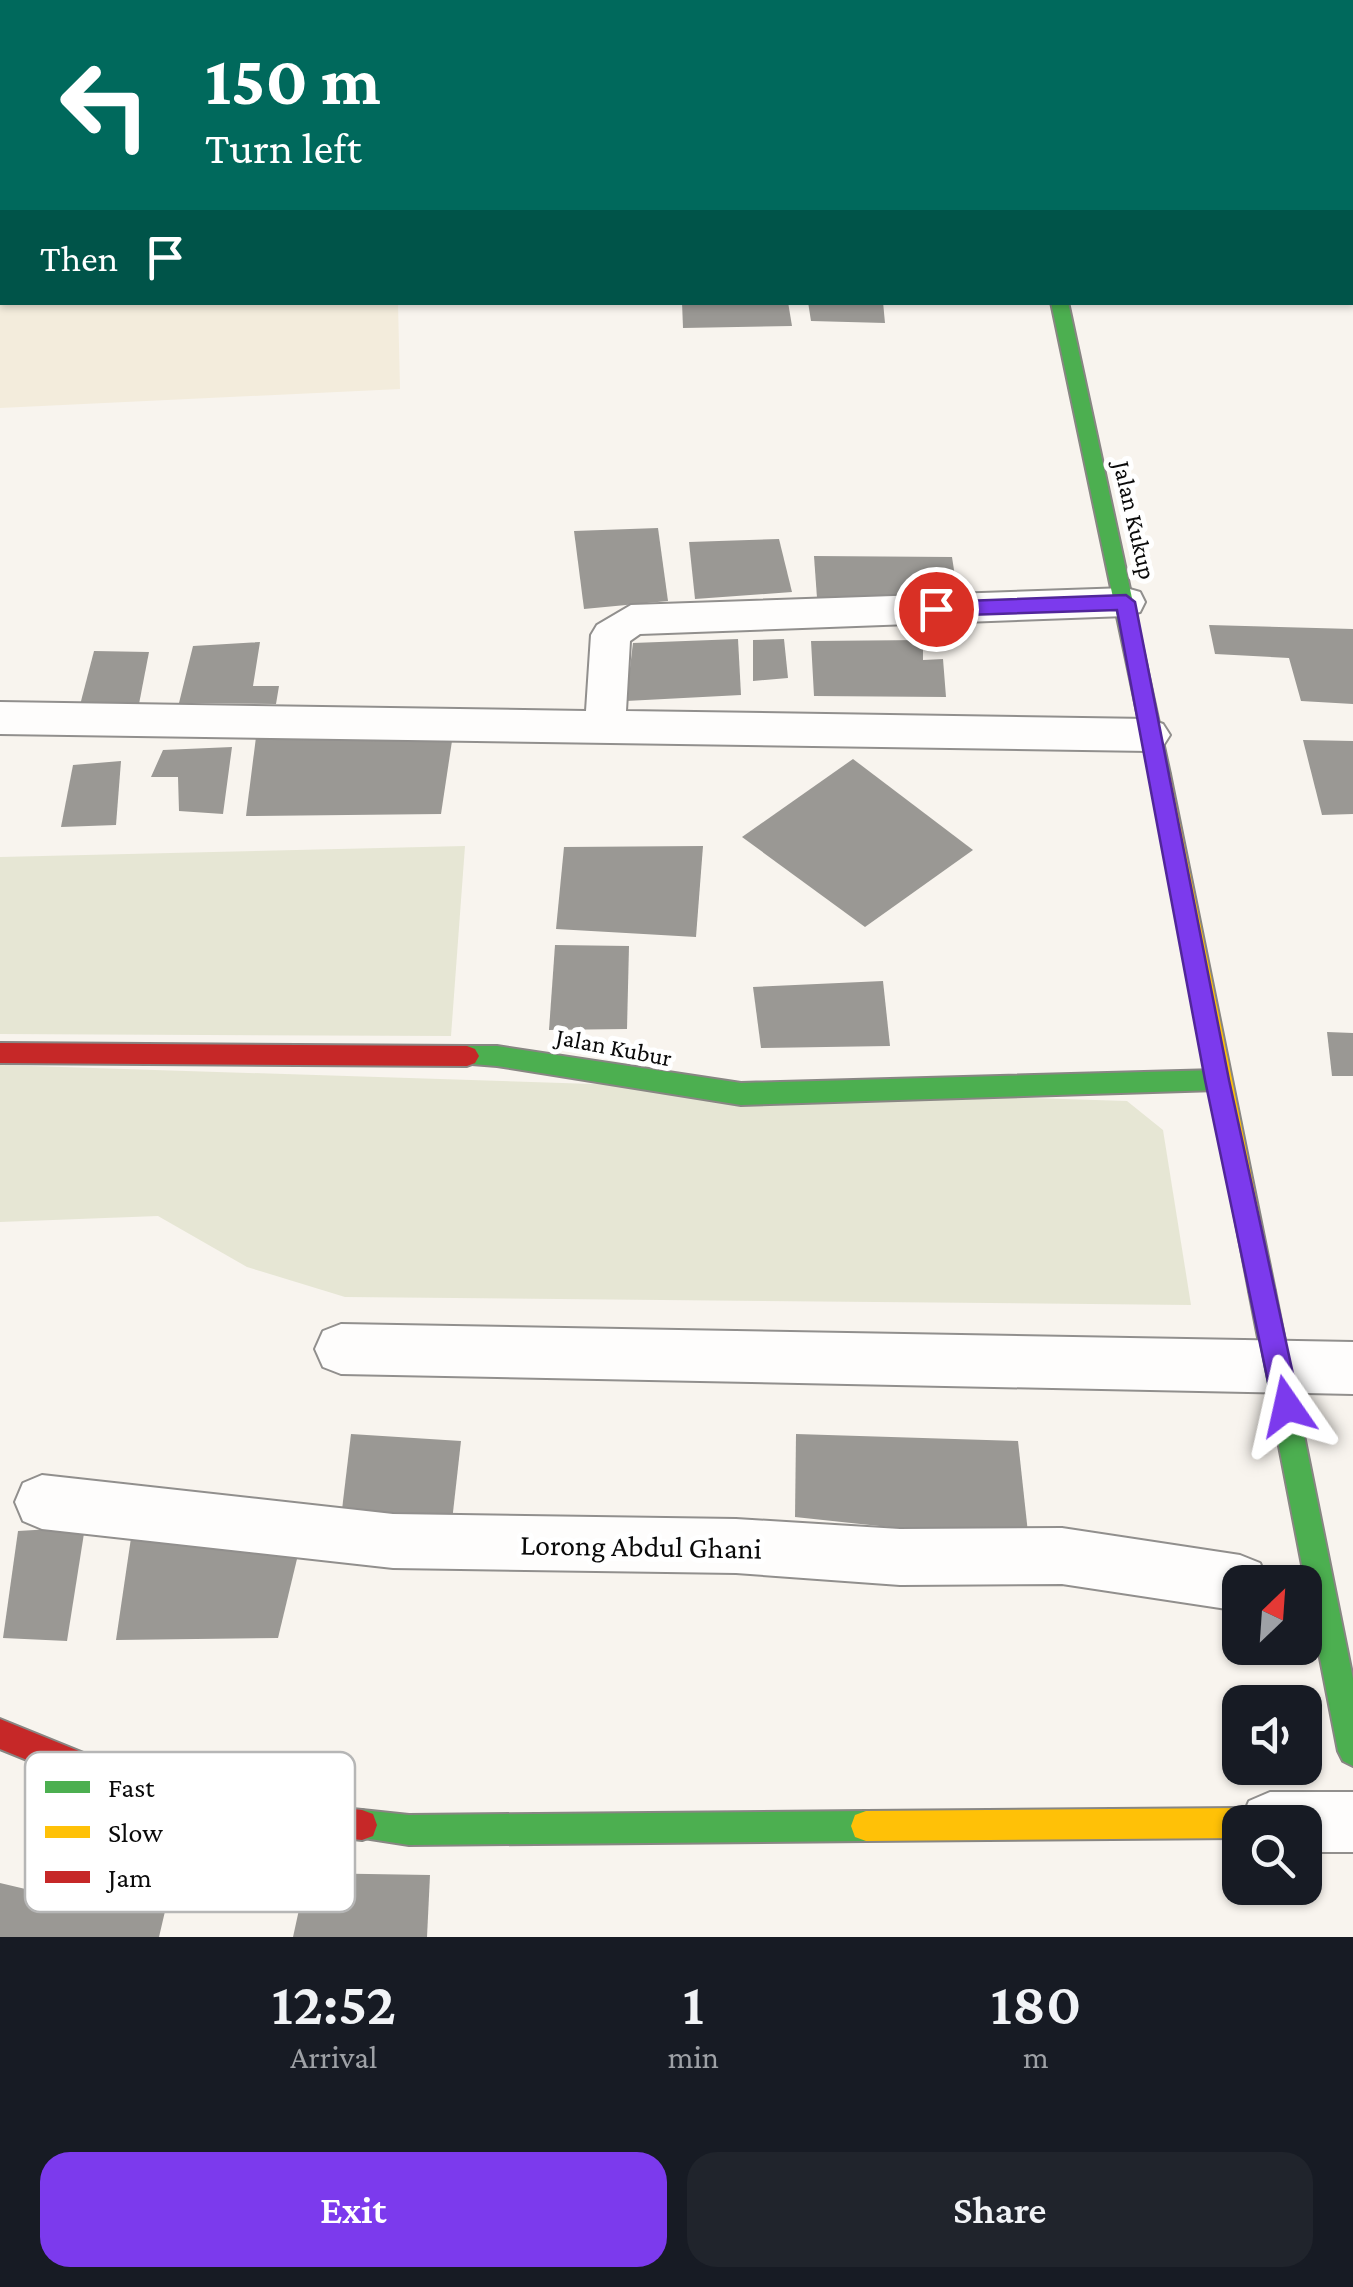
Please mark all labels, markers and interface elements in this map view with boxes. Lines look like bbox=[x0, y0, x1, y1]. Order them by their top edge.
icon: left bbox=[40, 40, 170, 170]
text: 150 m bbox=[205, 41, 381, 119]
text: Turn left bbox=[205, 123, 362, 173]
icon: arrive bbox=[138, 230, 193, 285]
text: Then bbox=[40, 237, 118, 279]
street label: Jalan Kukup bbox=[1107, 456, 1162, 582]
pin bbox=[894, 567, 979, 652]
icon: arrive bbox=[909, 582, 964, 637]
street label: Jalan Kubur bbox=[552, 1022, 674, 1072]
position arrow bbox=[1235, 1354, 1339, 1458]
street label: Lorong Abdul Ghani bbox=[520, 1527, 762, 1566]
north arrow bbox=[1222, 1565, 1322, 1665]
map controls bbox=[1222, 1565, 1322, 1905]
button: sound bbox=[1222, 1685, 1322, 1785]
legend bbox=[25, 1752, 355, 1912]
text: Fast bbox=[108, 1772, 155, 1803]
button: search bbox=[1222, 1805, 1322, 1905]
text: Slow bbox=[108, 1817, 163, 1848]
text: Jam bbox=[105, 1862, 152, 1893]
text: 12:52 bbox=[272, 1970, 396, 2037]
text: 1 bbox=[683, 1970, 704, 2037]
text: 180 bbox=[991, 1970, 1081, 2037]
text: Arrival bbox=[290, 2039, 377, 2075]
text: min bbox=[668, 2039, 719, 2075]
text: m bbox=[1023, 2039, 1049, 2075]
button: Exit bbox=[40, 2152, 667, 2267]
button: Share bbox=[687, 2152, 1313, 2267]

